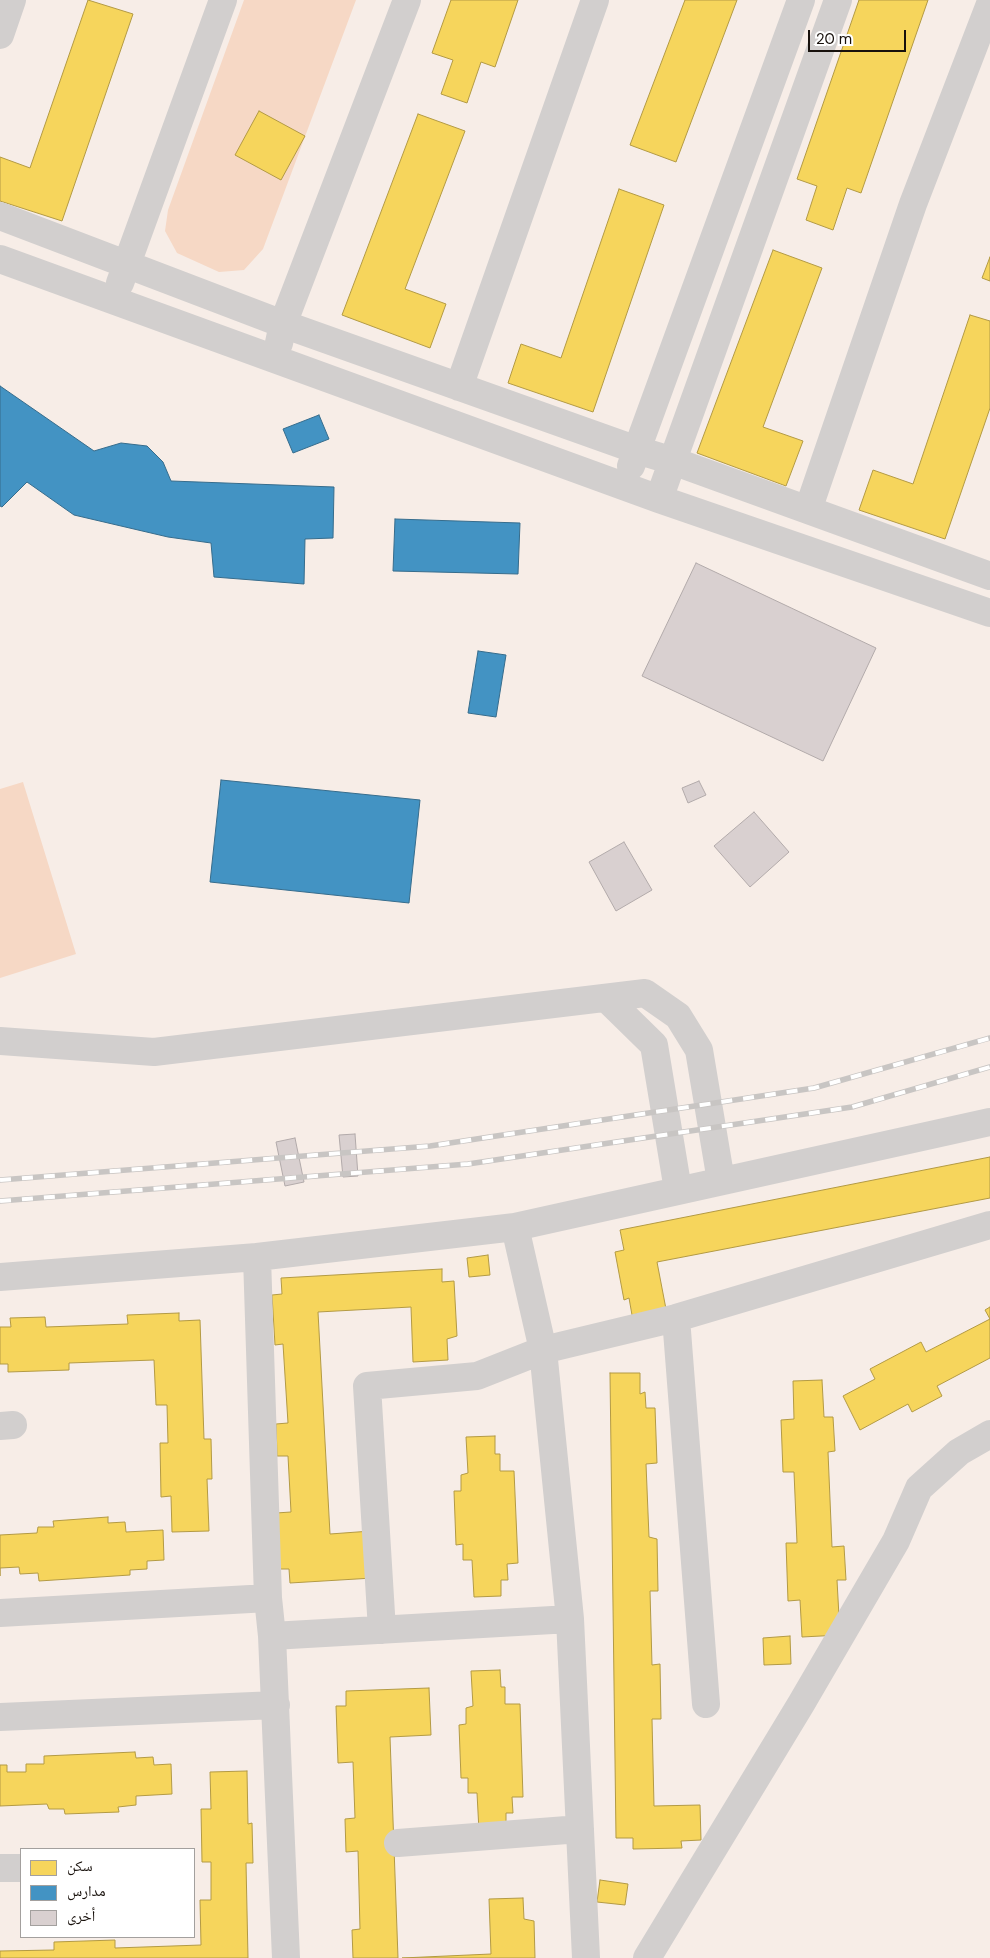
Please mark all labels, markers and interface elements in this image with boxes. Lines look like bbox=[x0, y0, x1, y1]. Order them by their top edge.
scale bar bbox=[810, 20, 908, 52]
text: 20 m bbox=[816, 29, 852, 49]
legend bbox=[20, 1848, 195, 1938]
text: سكن bbox=[67, 1856, 93, 1876]
text: مدارس bbox=[67, 1881, 106, 1901]
text: أخرى bbox=[67, 1906, 95, 1926]

